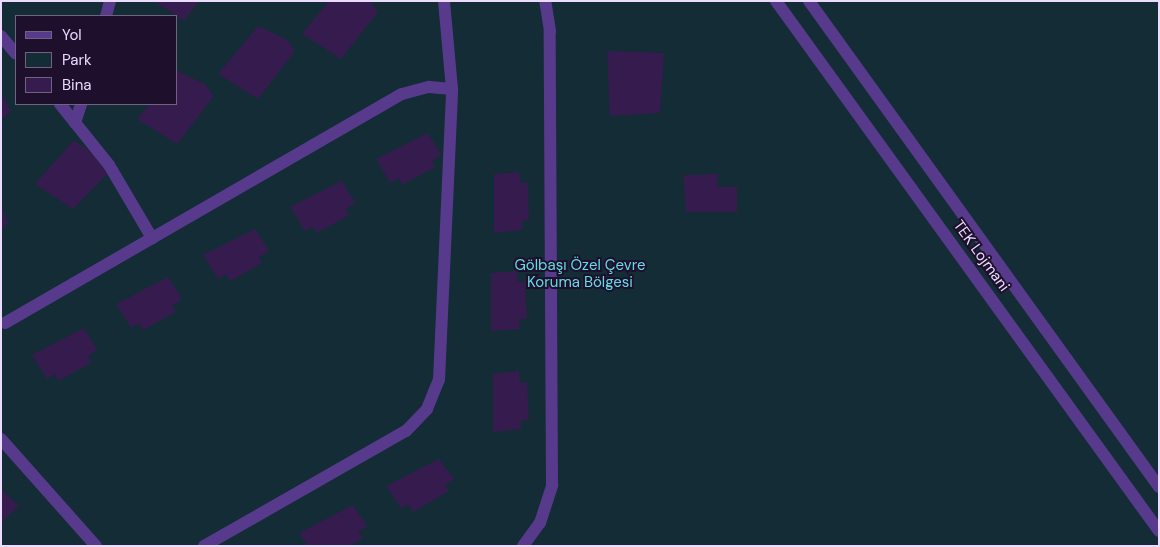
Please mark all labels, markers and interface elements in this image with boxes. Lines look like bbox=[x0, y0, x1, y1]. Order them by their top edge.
legend bbox=[15, 15, 178, 105]
text: Yol bbox=[62, 25, 82, 45]
text: Park bbox=[62, 50, 92, 70]
text: Bina bbox=[62, 75, 91, 95]
street label: TEK Lojmani bbox=[949, 217, 1013, 295]
park label: Gölbaşı Özel Çevre Koruma Bölgesi bbox=[514, 256, 646, 291]

